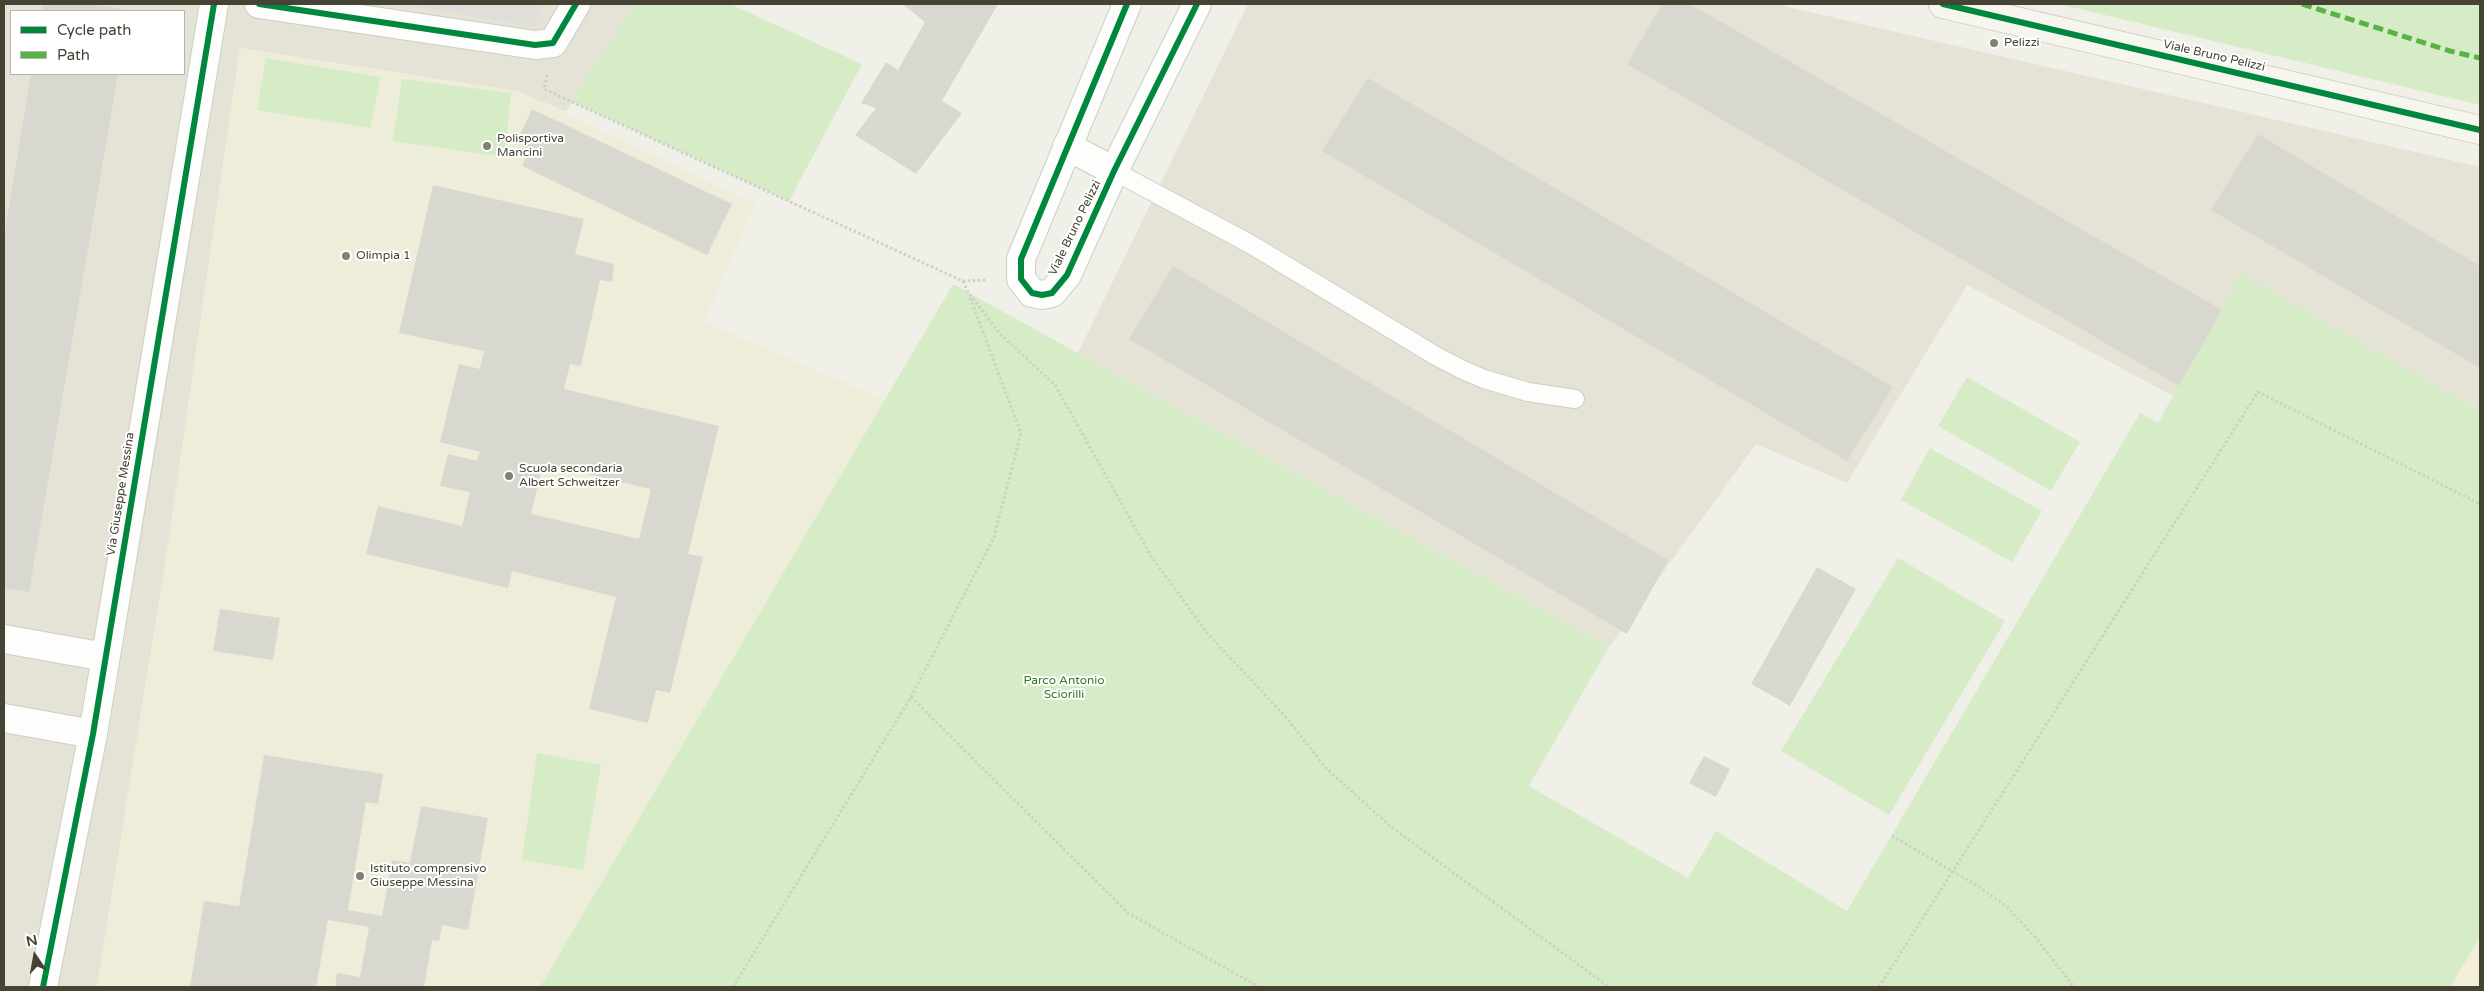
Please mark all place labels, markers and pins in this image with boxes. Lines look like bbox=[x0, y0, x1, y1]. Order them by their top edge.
place label: Pelizzi bbox=[2004, 36, 2040, 50]
marker: Pelizzi bbox=[1988, 37, 2000, 49]
place label: Polisportiva Mancini bbox=[497, 132, 564, 160]
marker: Polisportiva Mancini bbox=[481, 140, 493, 152]
place label: Olimpia 1 bbox=[356, 249, 411, 263]
marker: Olimpia 1 bbox=[340, 250, 352, 262]
place label: Scuola secondaria Albert Schweitzer bbox=[519, 462, 622, 490]
marker: Scuola secondaria Albert Schweitzer bbox=[503, 470, 515, 482]
place label: Istituto comprensivo Giuseppe Messina bbox=[370, 862, 486, 890]
marker: Istituto comprensivo Giuseppe Messina bbox=[354, 870, 366, 882]

